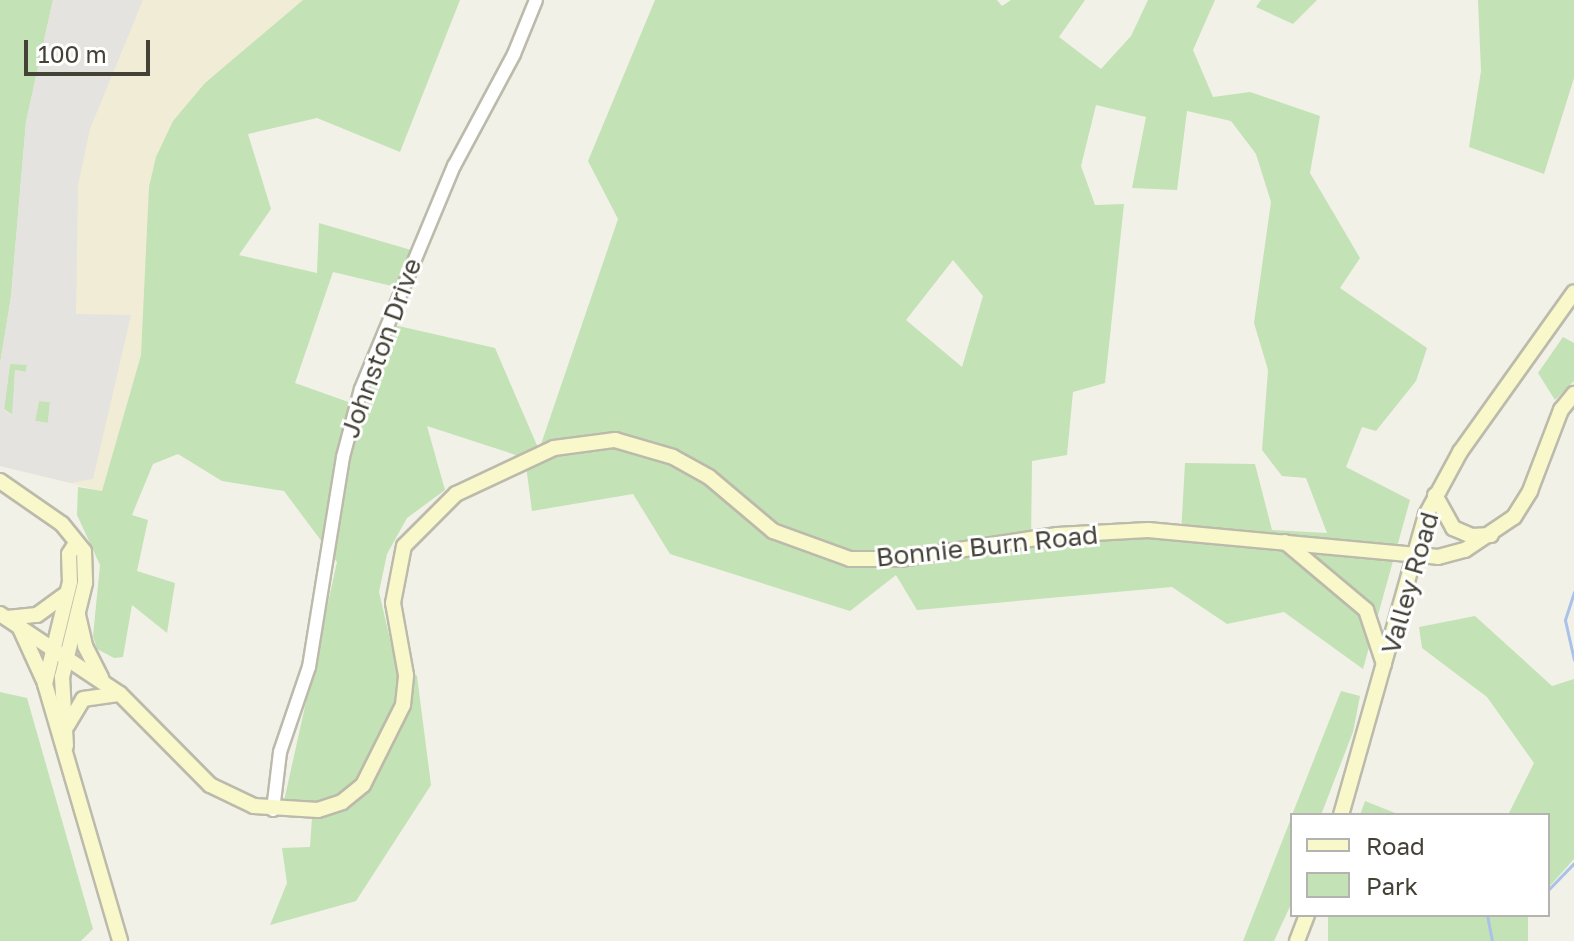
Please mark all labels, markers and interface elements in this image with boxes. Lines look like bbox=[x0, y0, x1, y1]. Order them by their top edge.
scale bar bbox=[28, 24, 154, 74]
text: 100 m bbox=[38, 39, 107, 68]
street label: Johnston Drive bbox=[334, 254, 428, 442]
street label: Valley Road bbox=[1375, 508, 1445, 658]
street label: Bonnie Burn Road bbox=[874, 519, 1100, 573]
legend bbox=[1290, 813, 1550, 917]
text: Road bbox=[1366, 831, 1425, 860]
text: Park bbox=[1366, 871, 1418, 900]

